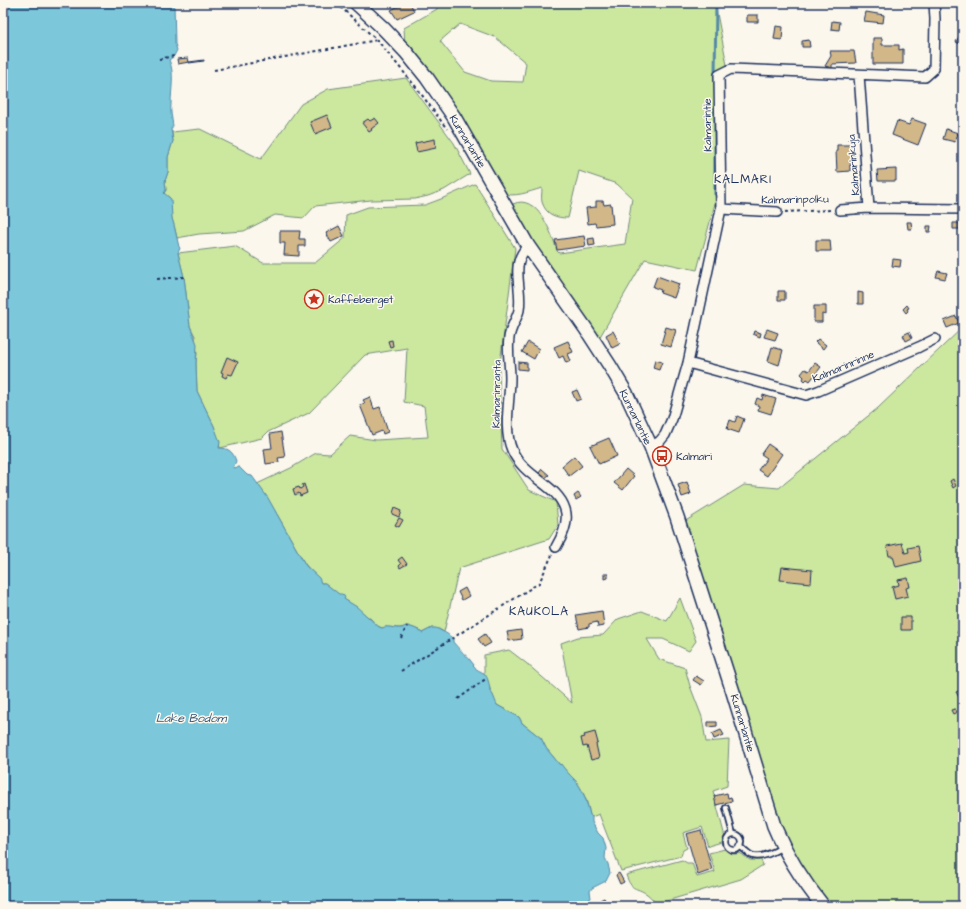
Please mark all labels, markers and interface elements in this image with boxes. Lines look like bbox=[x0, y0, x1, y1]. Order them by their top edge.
street label: Kalmarintie bbox=[700, 98, 715, 152]
street label: Kunnarlantie bbox=[446, 112, 489, 171]
street label: Kalmarinkuja bbox=[844, 133, 863, 196]
district label: KALMARI bbox=[714, 171, 772, 188]
street label: Kalmarinpolku bbox=[761, 191, 829, 208]
place icon: Kaffeberget bbox=[303, 288, 325, 310]
place label: Kaffeberget bbox=[328, 292, 394, 308]
street label: Kalmarinrinne bbox=[810, 347, 877, 386]
street label: Kalmarinranta bbox=[488, 359, 505, 428]
street label: Kunnarlantie bbox=[616, 387, 655, 447]
bus stop icon: Kalmari bbox=[651, 445, 673, 467]
place label: Kalmari bbox=[676, 449, 712, 464]
district label: KAUKOLA bbox=[509, 603, 569, 620]
street label: Kunnarlantie bbox=[727, 692, 758, 754]
water label: Lake Bodom bbox=[156, 710, 228, 727]

